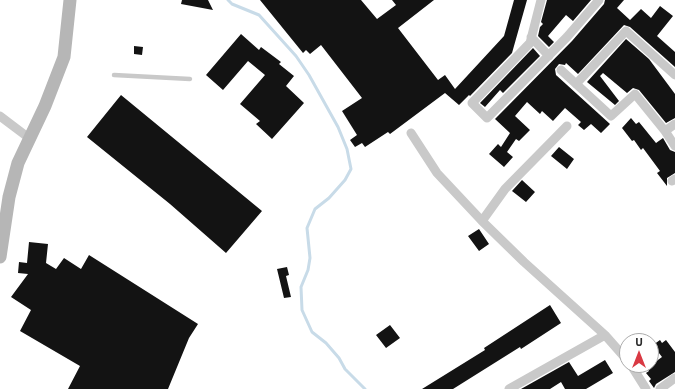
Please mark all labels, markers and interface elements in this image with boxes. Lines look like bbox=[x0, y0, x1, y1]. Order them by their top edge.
north arrow bbox=[619, 333, 659, 373]
text: U bbox=[635, 335, 643, 349]

